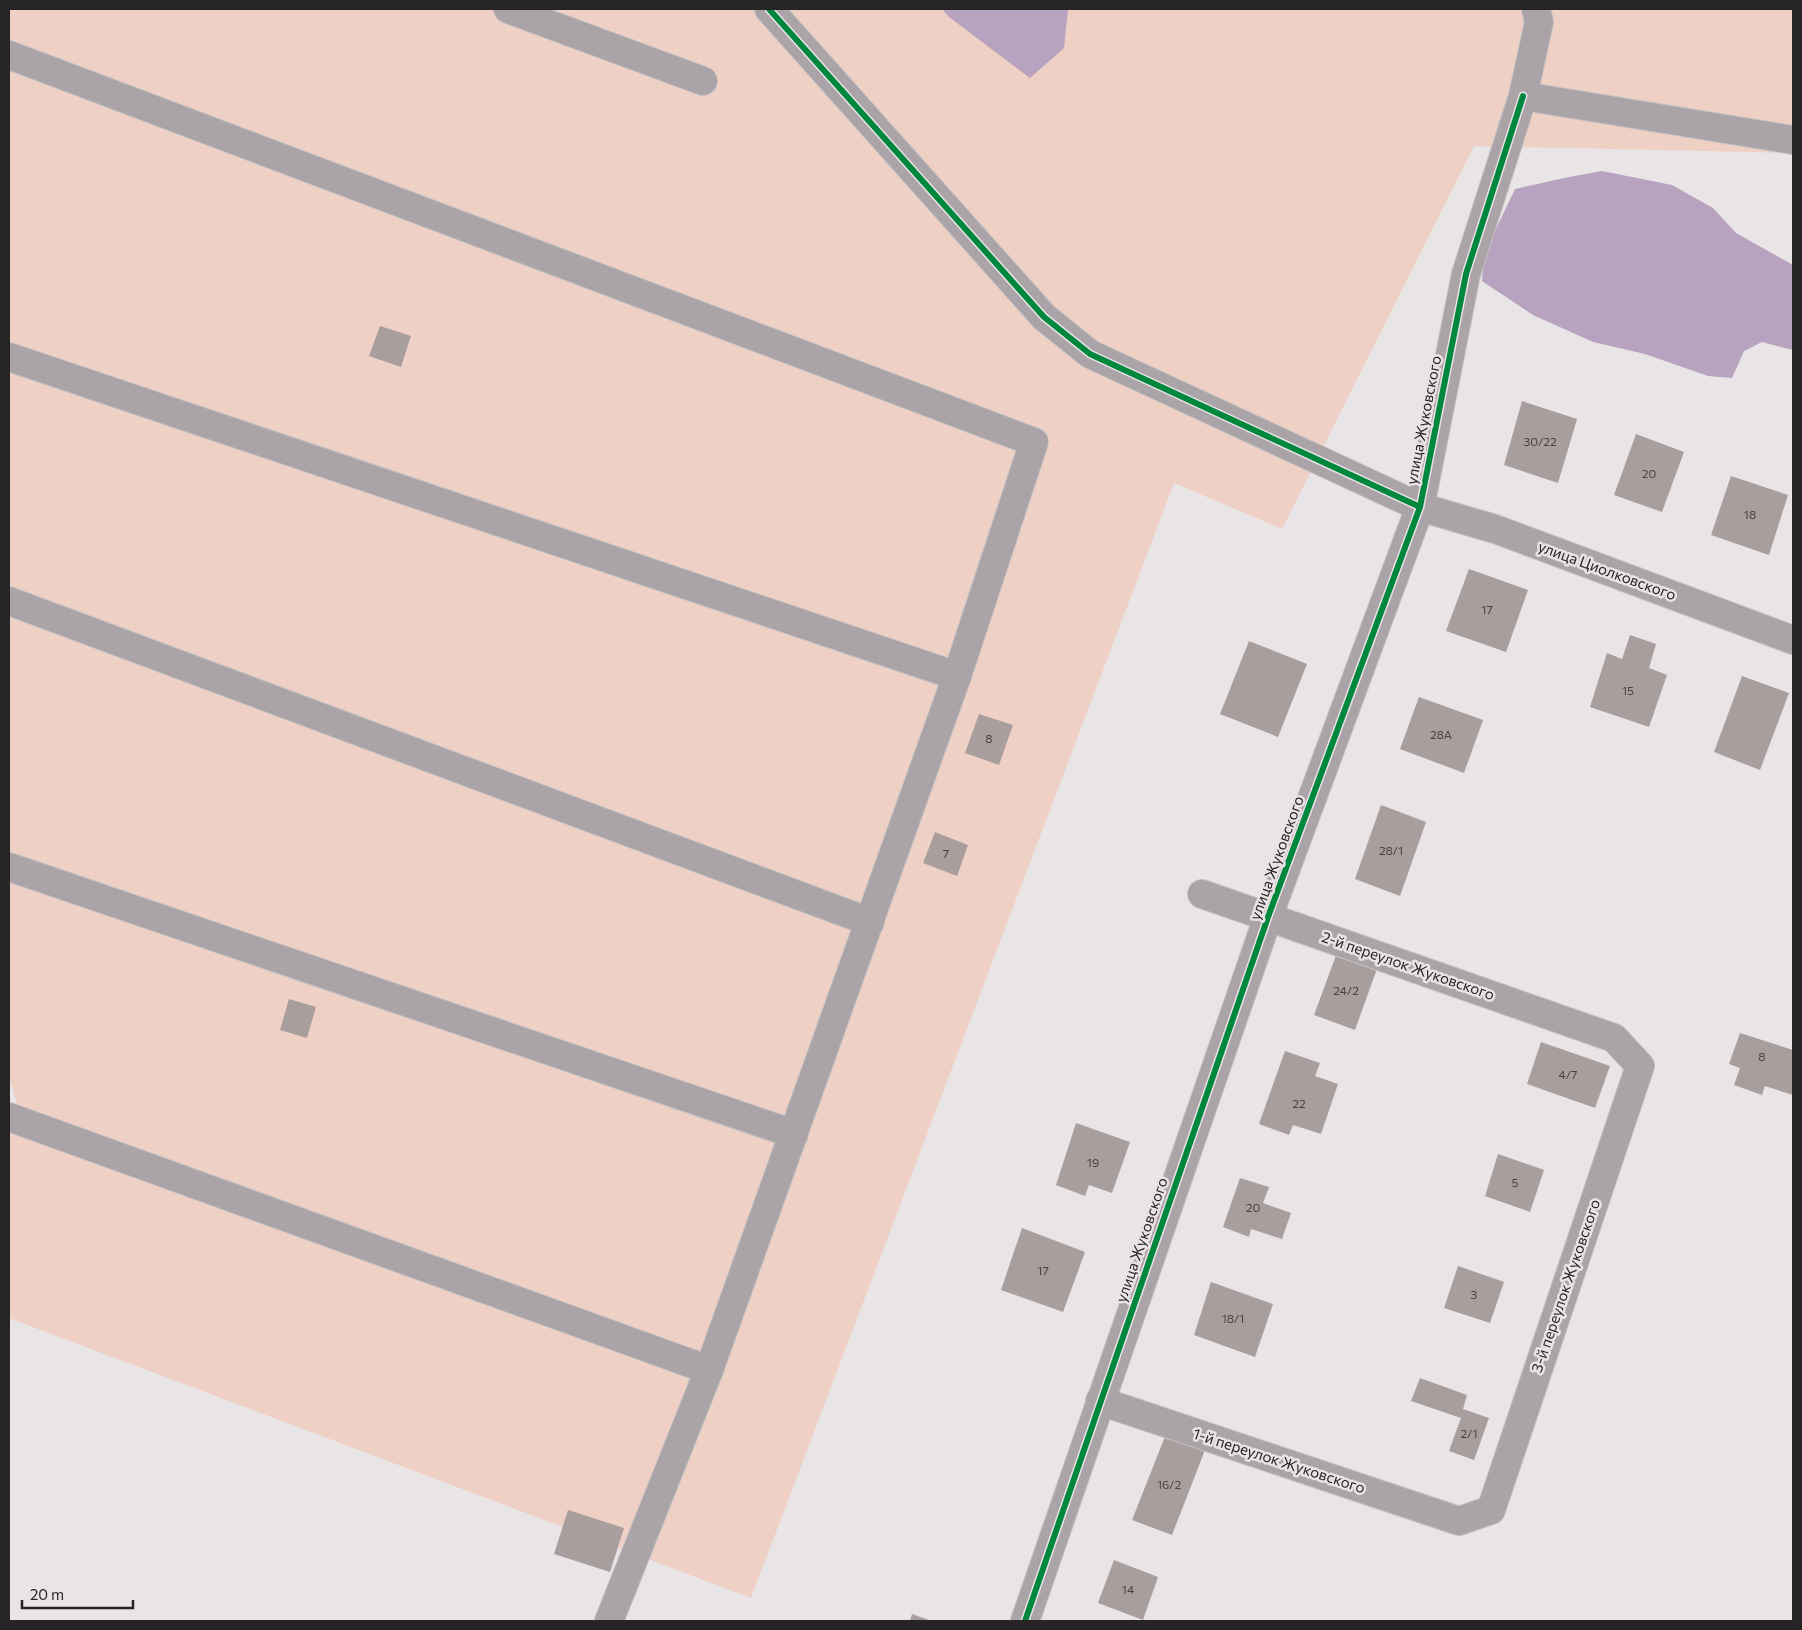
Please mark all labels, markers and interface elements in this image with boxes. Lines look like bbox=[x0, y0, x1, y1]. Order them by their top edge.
street label: улица Жуковского bbox=[1402, 354, 1444, 486]
house number: 30/22 bbox=[1523, 434, 1557, 448]
house number: 20 bbox=[1642, 466, 1656, 480]
house number: 18 bbox=[1744, 507, 1756, 521]
street label: улица Циолковского bbox=[1536, 537, 1679, 603]
house number: 17 bbox=[1481, 602, 1493, 616]
house number: 15 bbox=[1622, 683, 1634, 697]
house number: 28А bbox=[1430, 727, 1452, 741]
house number: 8 bbox=[985, 731, 993, 745]
street label: улица Жуковского bbox=[1245, 793, 1307, 922]
house number: 28/1 bbox=[1379, 843, 1403, 857]
house number: 7 bbox=[943, 846, 949, 860]
street label: 2-й переулок Жуковского bbox=[1319, 927, 1497, 1003]
house number: 24/2 bbox=[1333, 983, 1359, 997]
house number: 8 bbox=[1758, 1049, 1766, 1063]
house number: 4/7 bbox=[1559, 1067, 1577, 1081]
house number: 22 bbox=[1292, 1096, 1306, 1110]
house number: 19 bbox=[1087, 1155, 1099, 1169]
street label: улица Жуковского bbox=[1111, 1175, 1171, 1304]
house number: 5 bbox=[1512, 1175, 1519, 1189]
street label: 3-й переулок Жуковского bbox=[1527, 1197, 1603, 1375]
house number: 20 bbox=[1246, 1200, 1260, 1214]
house number: 17 bbox=[1037, 1263, 1049, 1277]
house number: 3 bbox=[1471, 1287, 1478, 1301]
house number: 18/1 bbox=[1222, 1311, 1244, 1325]
street label: 1-й переулок Жуковского bbox=[1191, 1424, 1368, 1496]
house number: 2/1 bbox=[1460, 1426, 1478, 1440]
house number: 16/2 bbox=[1157, 1477, 1181, 1491]
scale bar bbox=[22, 1578, 134, 1610]
house number: 14 bbox=[1122, 1582, 1134, 1596]
text: 20 m bbox=[30, 1585, 64, 1603]

